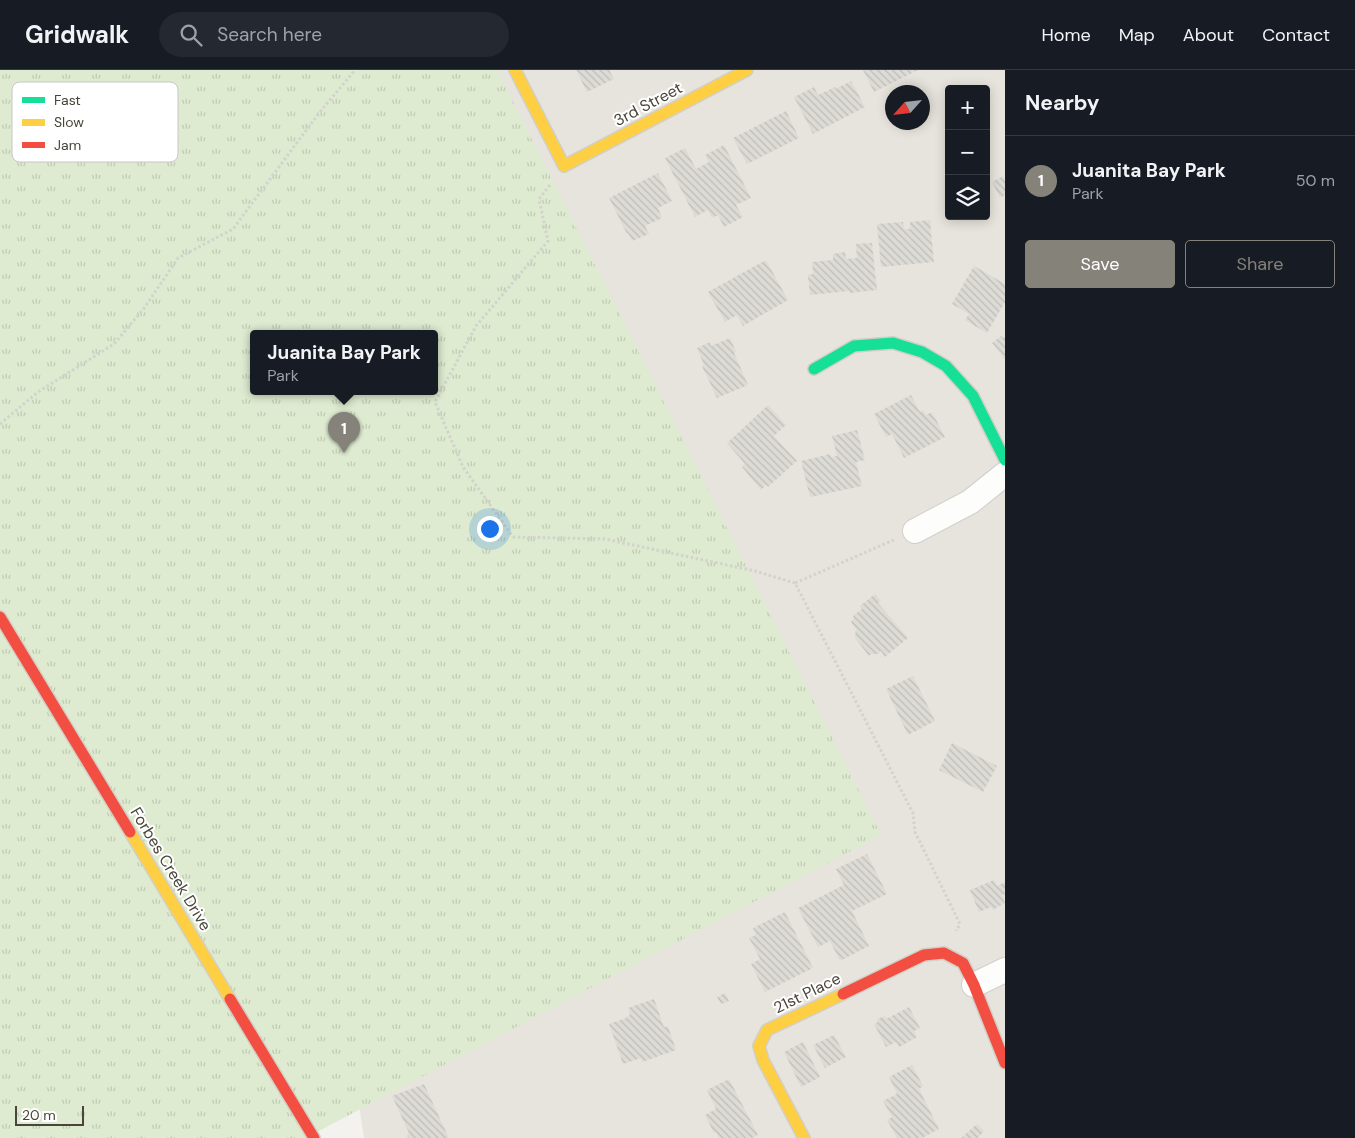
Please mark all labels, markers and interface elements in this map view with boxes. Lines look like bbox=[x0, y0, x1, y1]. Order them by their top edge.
search box bbox=[159, 12, 509, 57]
text: Gridwalk bbox=[25, 19, 129, 50]
icon: search bbox=[177, 21, 205, 49]
text: Search here bbox=[217, 22, 322, 47]
text: Home bbox=[1041, 23, 1091, 47]
text: Map bbox=[1119, 23, 1155, 47]
text: About bbox=[1183, 23, 1234, 47]
text: Contact bbox=[1262, 23, 1330, 47]
street label: 3rd Street bbox=[610, 77, 686, 131]
legend bbox=[12, 82, 178, 162]
north arrow bbox=[885, 85, 930, 130]
map controls bbox=[945, 85, 990, 220]
button: + bbox=[945, 85, 990, 130]
text: Nearby bbox=[1025, 89, 1099, 117]
text: Fast bbox=[54, 91, 81, 109]
text: Slow bbox=[54, 113, 84, 131]
button: − bbox=[945, 130, 990, 175]
text: Jam bbox=[54, 136, 81, 154]
text: Juanita Bay Park bbox=[1072, 158, 1226, 183]
text: 1 bbox=[1038, 170, 1044, 191]
text: 50 m bbox=[1296, 170, 1335, 191]
button: layers bbox=[945, 175, 990, 220]
text: Park bbox=[1072, 183, 1104, 204]
button: Save bbox=[1025, 240, 1175, 288]
button: Share bbox=[1185, 240, 1335, 288]
popup bbox=[250, 330, 438, 395]
text: Juanita Bay Park bbox=[267, 340, 421, 365]
text: Park bbox=[267, 365, 299, 386]
pin: 1 bbox=[328, 412, 360, 453]
your location bbox=[477, 516, 503, 542]
street label: Forbes Creek Drive bbox=[126, 803, 216, 935]
street label: 21st Place bbox=[770, 968, 844, 1018]
scale bar bbox=[15, 1103, 84, 1126]
text: 20 m bbox=[22, 1106, 56, 1124]

